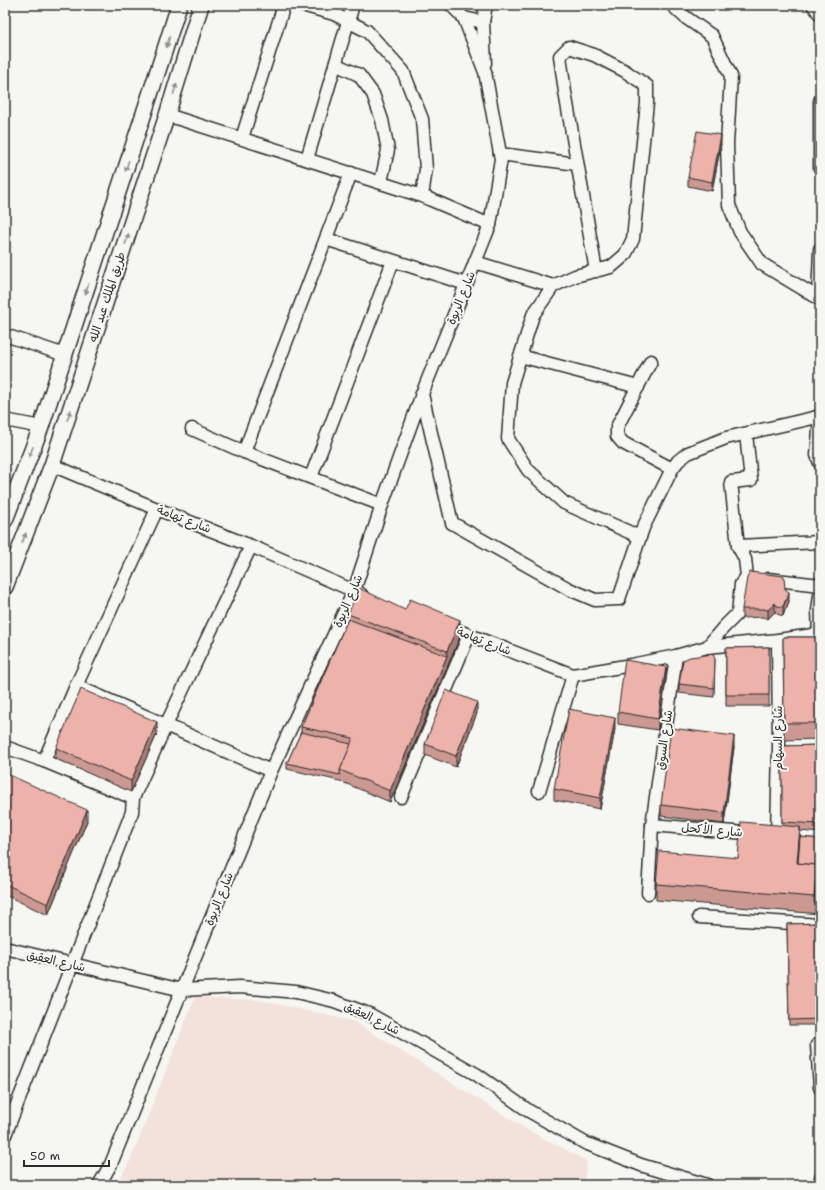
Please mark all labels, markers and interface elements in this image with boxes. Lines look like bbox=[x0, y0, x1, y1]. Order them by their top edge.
one-way arrow bbox=[165, 37, 171, 49]
one-way arrow bbox=[173, 82, 179, 94]
one-way arrow bbox=[124, 160, 130, 172]
one-way arrow bbox=[124, 232, 130, 244]
street label: طريق الملك عبد الله bbox=[85, 250, 129, 344]
street label: شارع الربوة bbox=[443, 269, 480, 327]
one-way arrow bbox=[84, 284, 90, 296]
one-way arrow bbox=[66, 409, 72, 421]
one-way arrow bbox=[28, 447, 34, 459]
street label: شارع تهامة bbox=[154, 501, 214, 538]
one-way arrow bbox=[22, 531, 28, 543]
street label: شارع الربوة bbox=[330, 572, 367, 630]
street label: شارع تهامة bbox=[454, 623, 514, 660]
street label: شارع السهام bbox=[770, 706, 787, 770]
street label: شارع السوق bbox=[652, 709, 677, 771]
street label: شارع الأكحل bbox=[681, 819, 743, 842]
street label: شارع الربوة bbox=[201, 870, 238, 928]
street label: شارع العقيق bbox=[25, 946, 87, 977]
street label: شارع العقيق bbox=[341, 998, 402, 1039]
scale bar bbox=[24, 1142, 109, 1168]
text: 50 m bbox=[30, 1148, 60, 1164]

